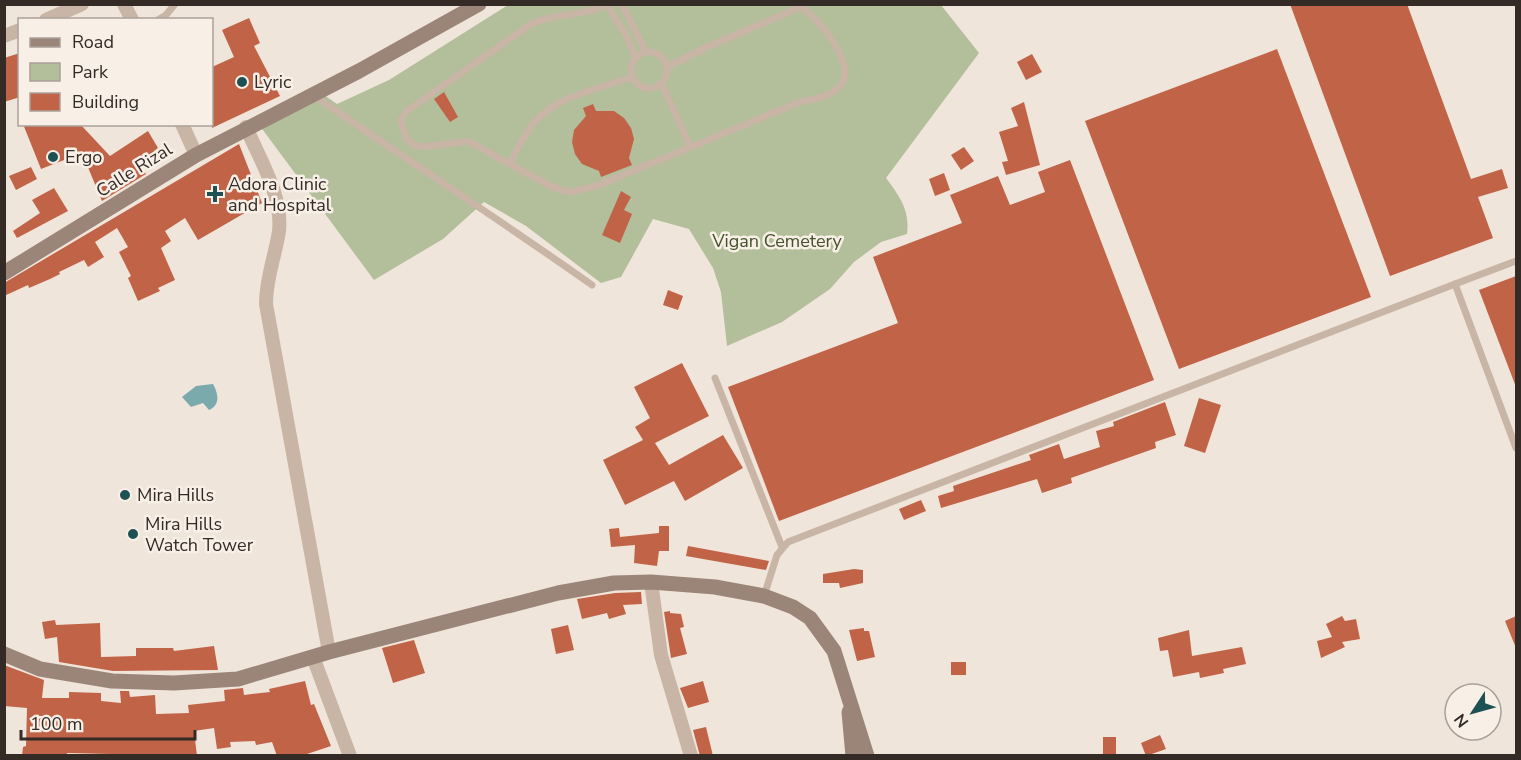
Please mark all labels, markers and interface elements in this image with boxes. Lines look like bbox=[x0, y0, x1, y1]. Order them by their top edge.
legend bbox=[18, 18, 213, 126]
text: Road bbox=[72, 30, 114, 54]
text: Park bbox=[72, 60, 109, 84]
place label: Lyric bbox=[254, 70, 291, 94]
marker: Lyric bbox=[235, 75, 249, 89]
text: Building bbox=[72, 90, 139, 114]
street label: Calle Rizal bbox=[91, 137, 177, 203]
place label: Ergo bbox=[65, 145, 102, 169]
marker: Ergo bbox=[46, 150, 60, 164]
place label: Adora Clinic and Hospital bbox=[228, 172, 332, 217]
marker: Adora Clinic and Hospital bbox=[206, 185, 224, 203]
park label: Vigan Cemetery bbox=[711, 229, 843, 253]
place label: Mira Hills bbox=[137, 483, 214, 507]
marker: Mira Hills bbox=[118, 488, 132, 502]
place label: Mira Hills Watch Tower bbox=[145, 512, 254, 557]
marker: Mira Hills Watch Tower bbox=[126, 527, 140, 541]
north arrow bbox=[1443, 682, 1503, 742]
scale bar bbox=[21, 703, 195, 741]
text: N bbox=[1449, 709, 1474, 732]
text: 100 m bbox=[30, 712, 82, 736]

